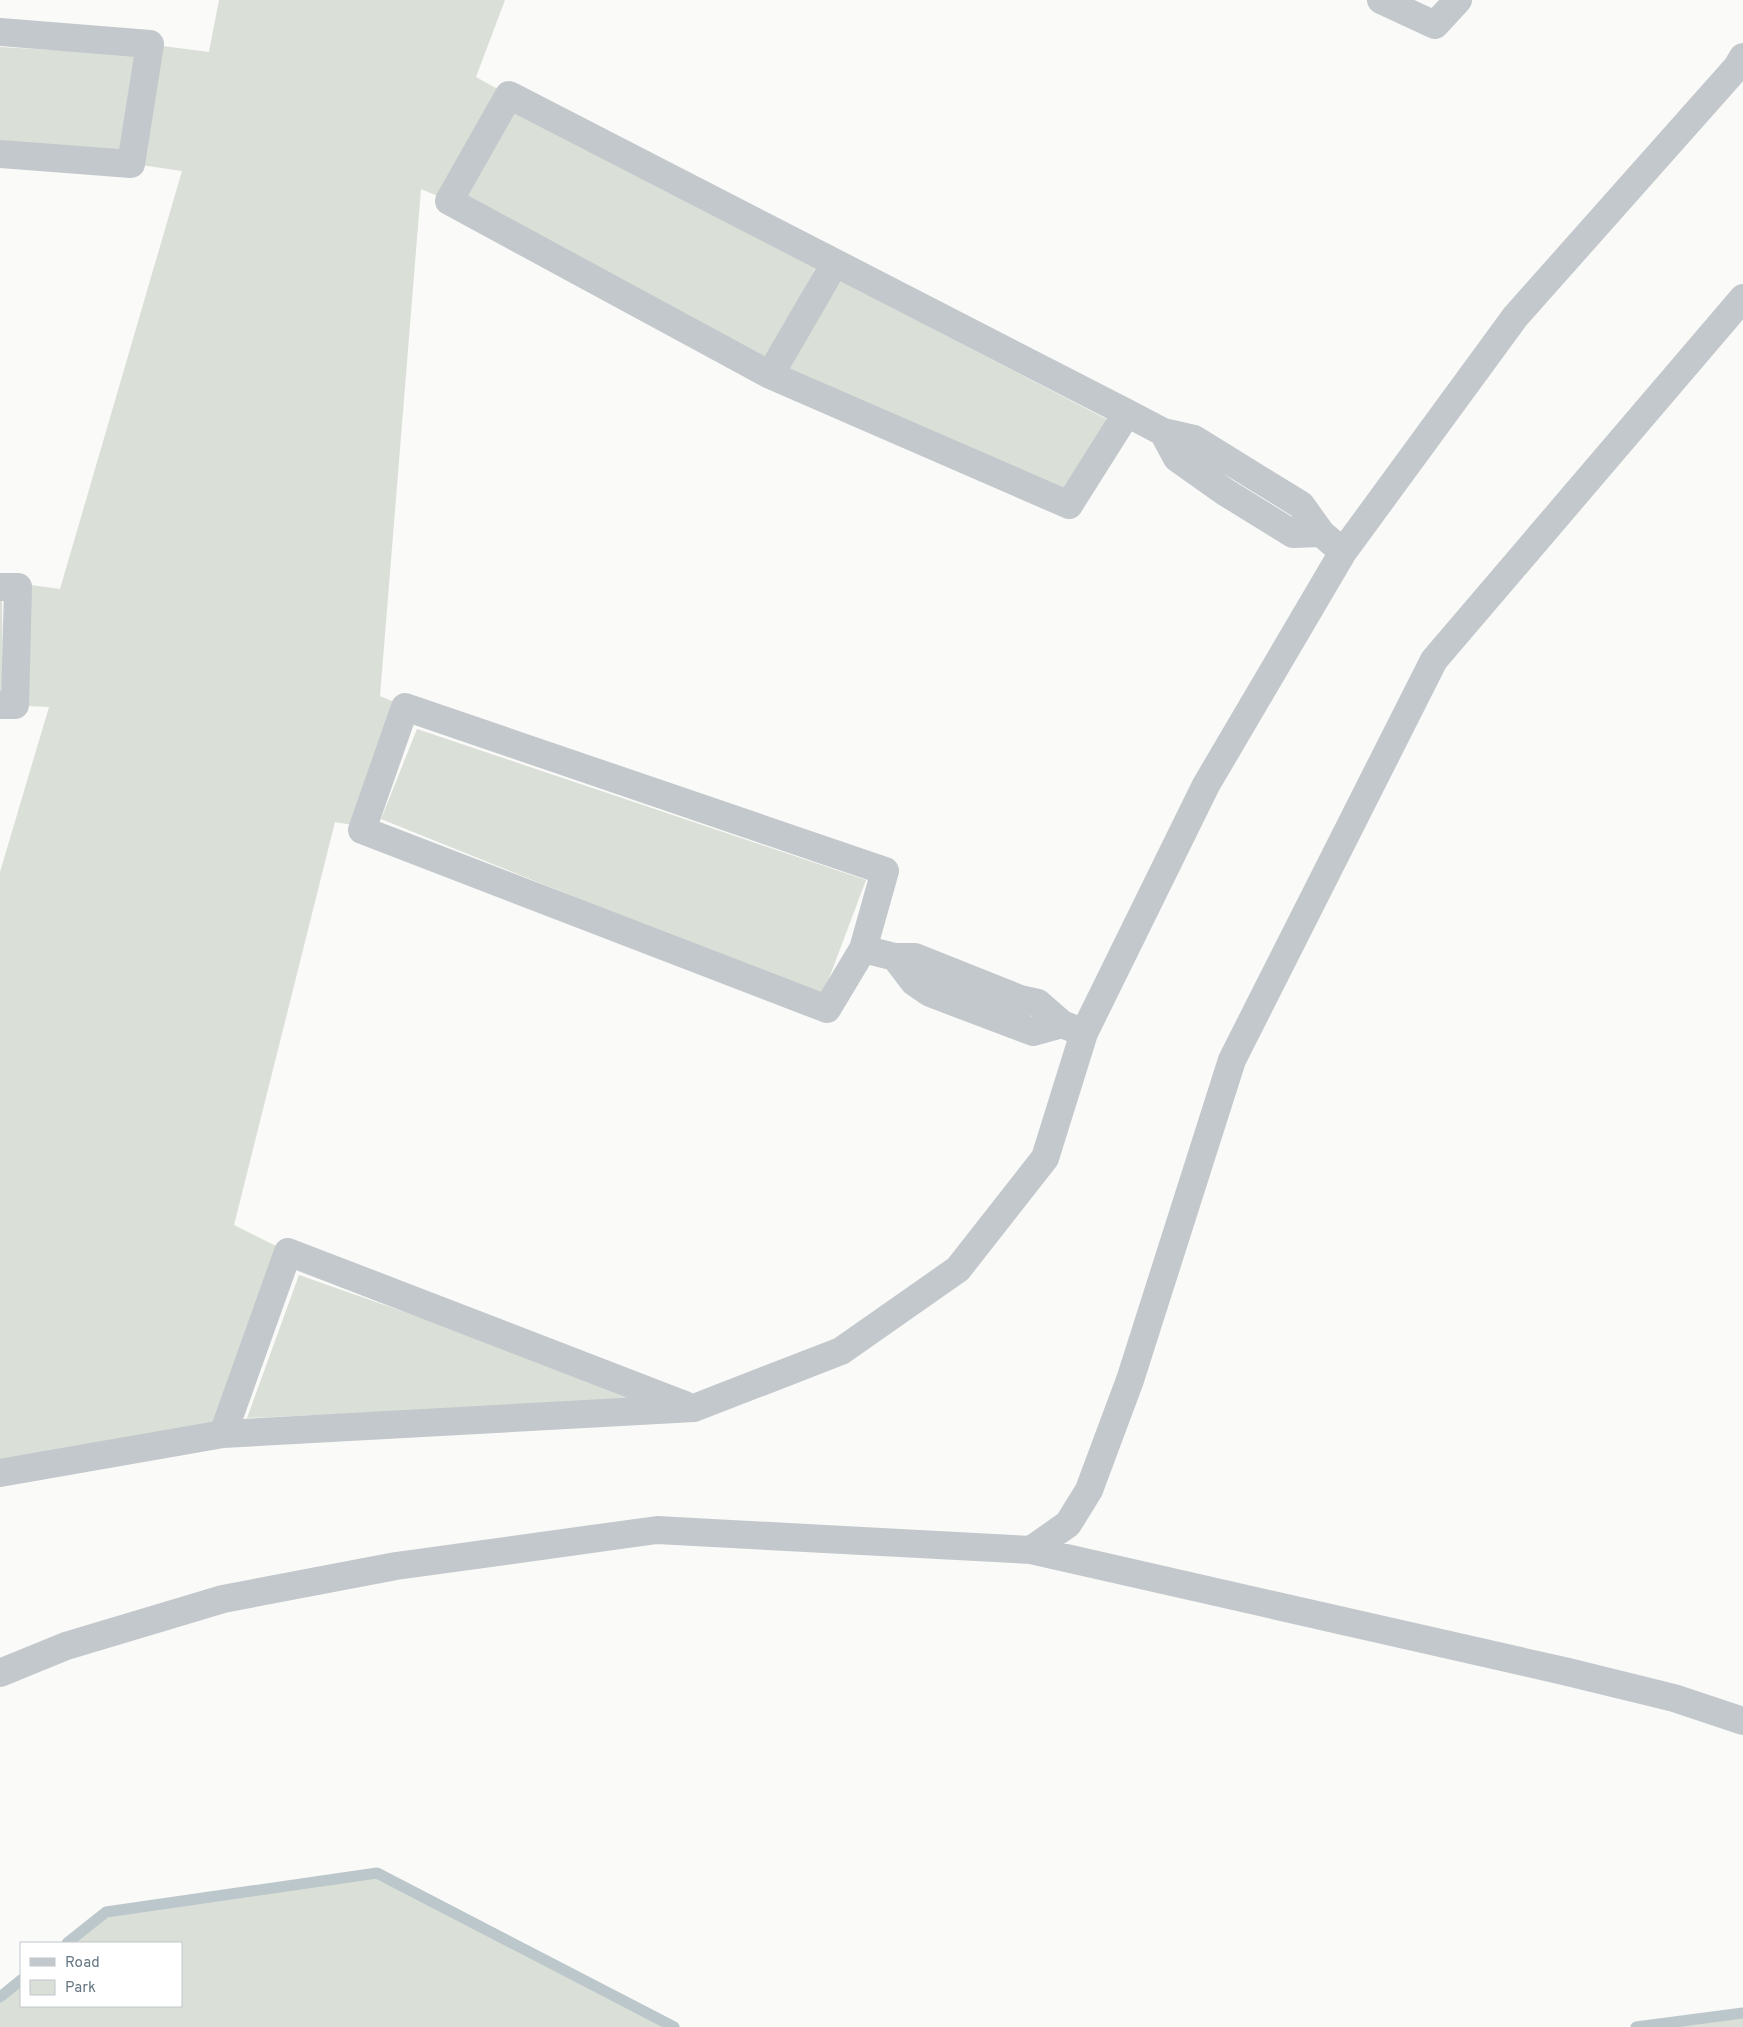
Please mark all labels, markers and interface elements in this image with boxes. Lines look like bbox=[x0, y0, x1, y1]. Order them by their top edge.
legend bbox=[20, 1942, 182, 2007]
text: Road bbox=[65, 1954, 100, 1973]
text: Park bbox=[65, 1979, 96, 1998]

